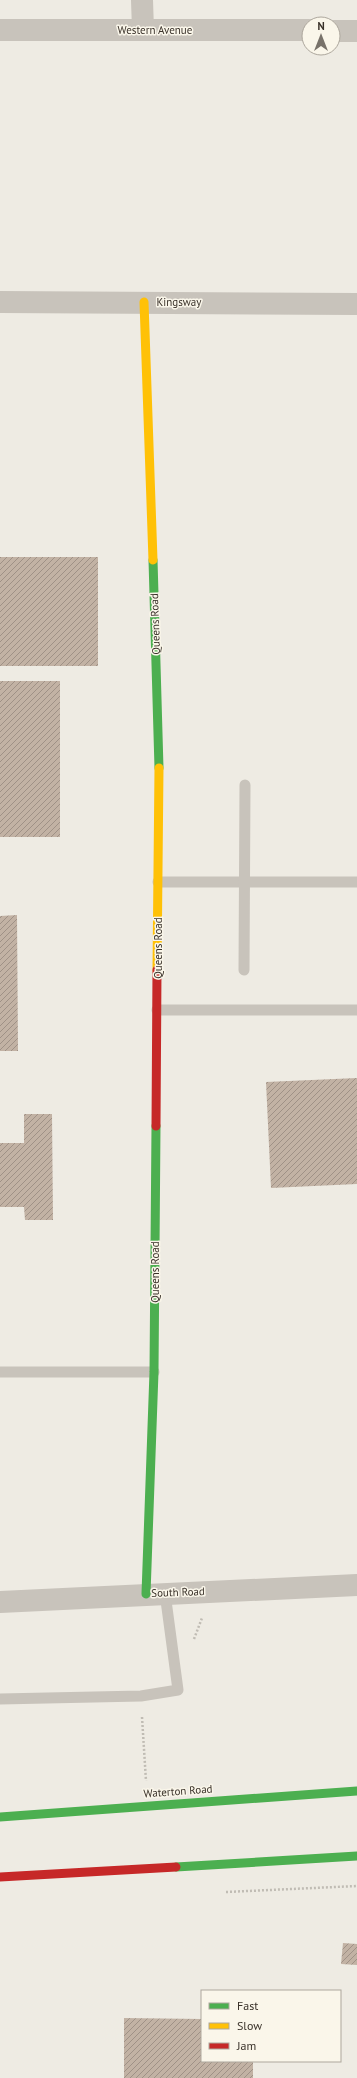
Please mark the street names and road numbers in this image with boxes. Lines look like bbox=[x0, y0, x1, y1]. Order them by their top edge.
street label: Western Avenue bbox=[118, 23, 193, 37]
street label: Kingsway bbox=[157, 295, 202, 309]
street label: Queens Road bbox=[147, 593, 163, 655]
street label: Queens Road bbox=[151, 917, 165, 979]
street label: Queens Road bbox=[148, 1241, 162, 1303]
street label: South Road bbox=[151, 1584, 205, 1600]
street label: Waterton Road bbox=[143, 1782, 213, 1800]

